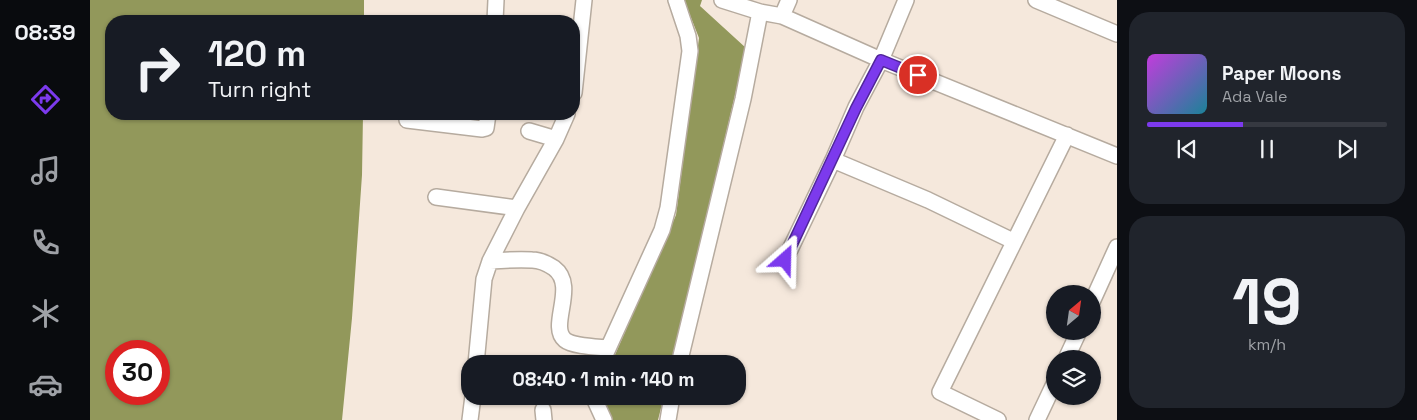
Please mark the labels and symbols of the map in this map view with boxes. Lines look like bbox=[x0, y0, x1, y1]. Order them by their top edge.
pin bbox=[897, 54, 939, 96]
position arrow bbox=[758, 233, 810, 285]
north arrow bbox=[1046, 285, 1101, 340]
speed limit sign: 30 bbox=[105, 340, 170, 405]

